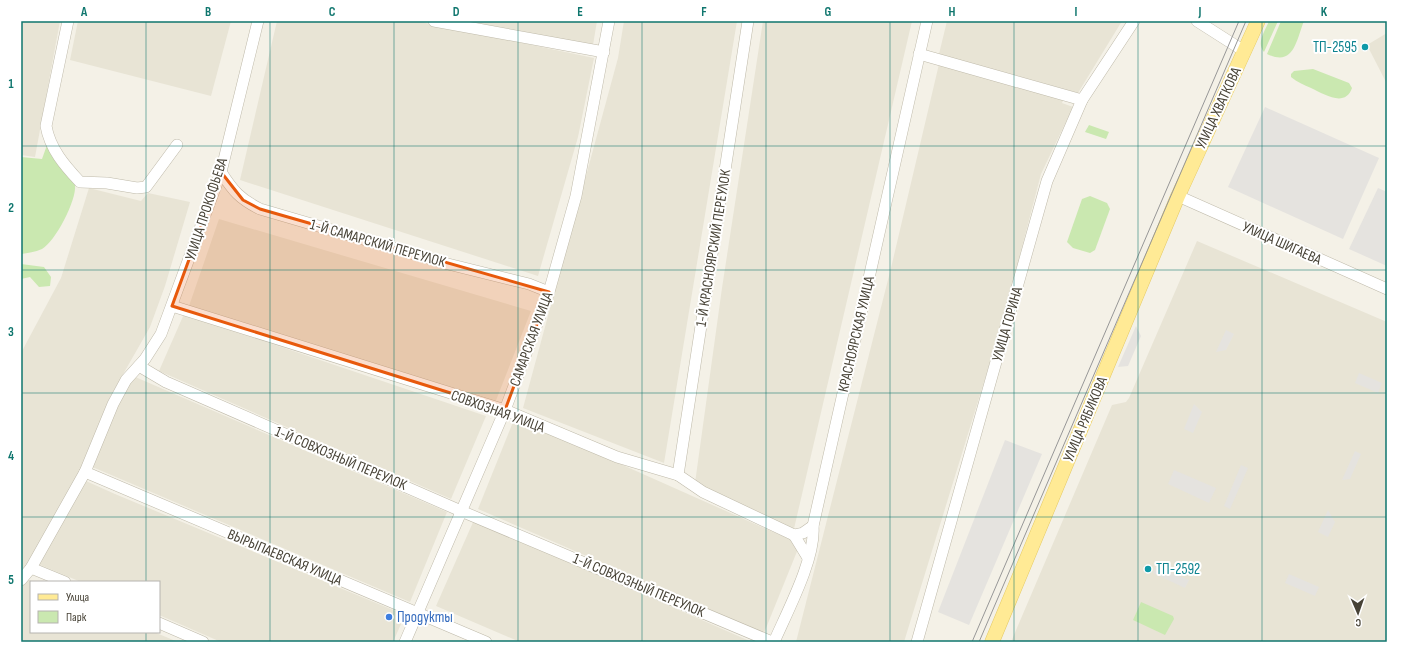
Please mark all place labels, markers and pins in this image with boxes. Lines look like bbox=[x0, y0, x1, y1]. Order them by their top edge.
place label: ТП-2595 bbox=[1313, 38, 1357, 57]
marker: ТП-2595 bbox=[1360, 42, 1370, 52]
place label: ТП-2592 bbox=[1156, 560, 1200, 579]
marker: ТП-2592 bbox=[1143, 564, 1153, 574]
place label: Продукты bbox=[397, 608, 453, 627]
marker: Продукты bbox=[384, 612, 394, 622]

